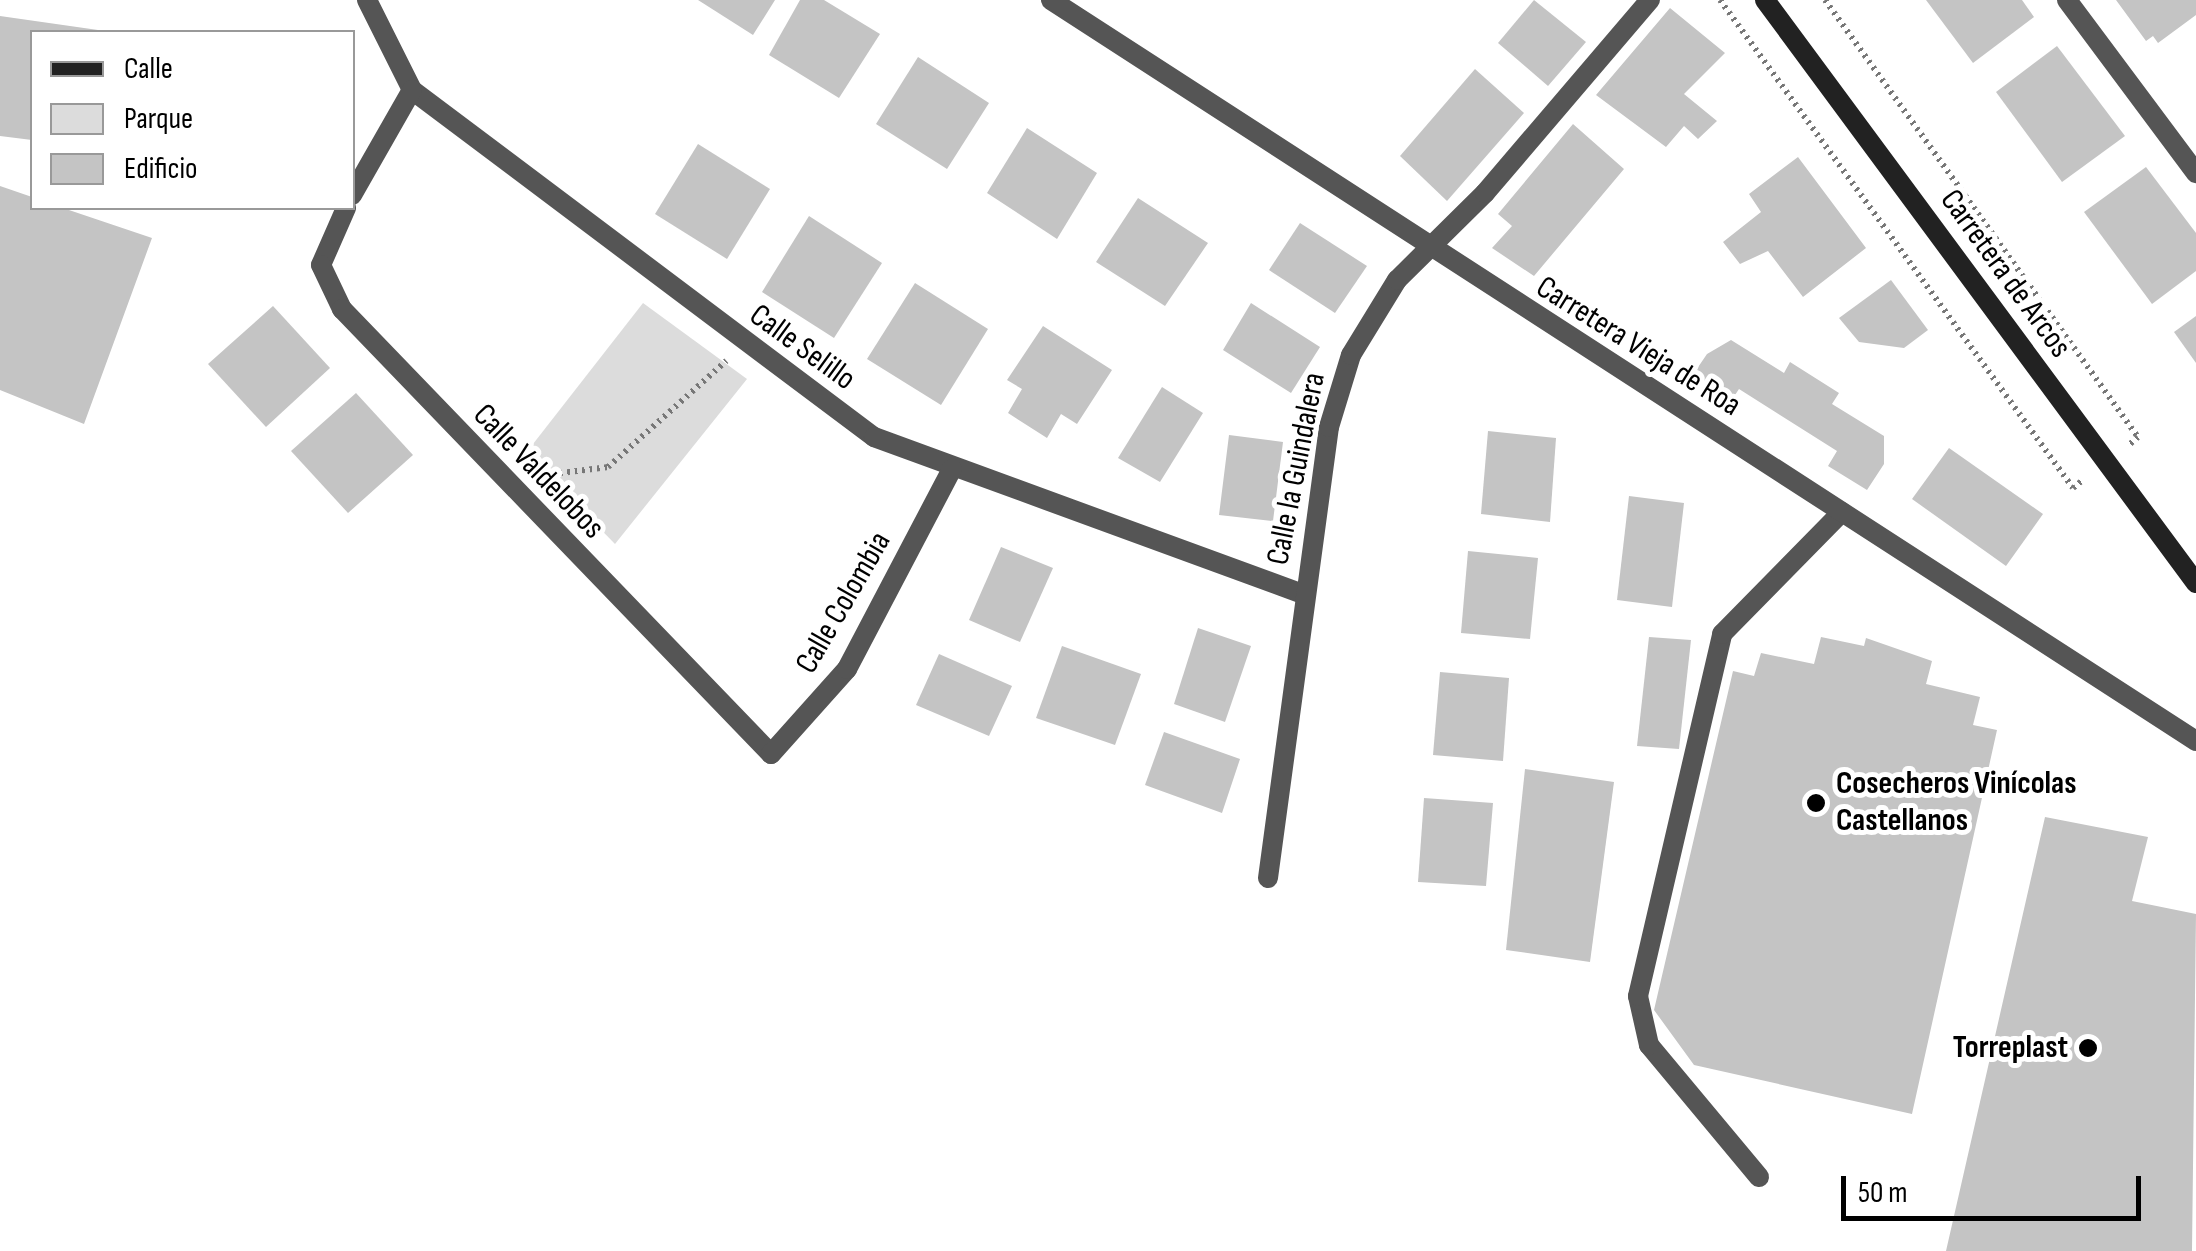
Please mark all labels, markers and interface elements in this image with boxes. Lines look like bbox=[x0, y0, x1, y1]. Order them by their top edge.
legend bbox=[30, 30, 355, 210]
text: Calle bbox=[124, 51, 173, 87]
text: Parque bbox=[124, 101, 193, 137]
text: Edificio bbox=[124, 151, 197, 187]
street label: Carretera de Arcos bbox=[1931, 183, 2079, 365]
street label: Carretera Vieja de Roa bbox=[1529, 269, 1747, 425]
street label: Calle Selillo bbox=[742, 297, 862, 399]
street label: Calle la Guindalera bbox=[1260, 370, 1334, 568]
street label: Calle Valdelobos bbox=[464, 397, 612, 547]
street label: Calle Colombia bbox=[788, 525, 900, 681]
place label: Cosecheros Vinícolas Castellanos bbox=[1836, 766, 2076, 841]
marker: Cosecheros Vinícolas Castellanos bbox=[1805, 792, 1827, 814]
place label: Torreplast bbox=[1953, 1029, 2068, 1067]
marker: Torreplast bbox=[2077, 1037, 2099, 1059]
scale bar bbox=[1846, 1156, 2146, 1218]
text: 50 m bbox=[1858, 1175, 1907, 1211]

